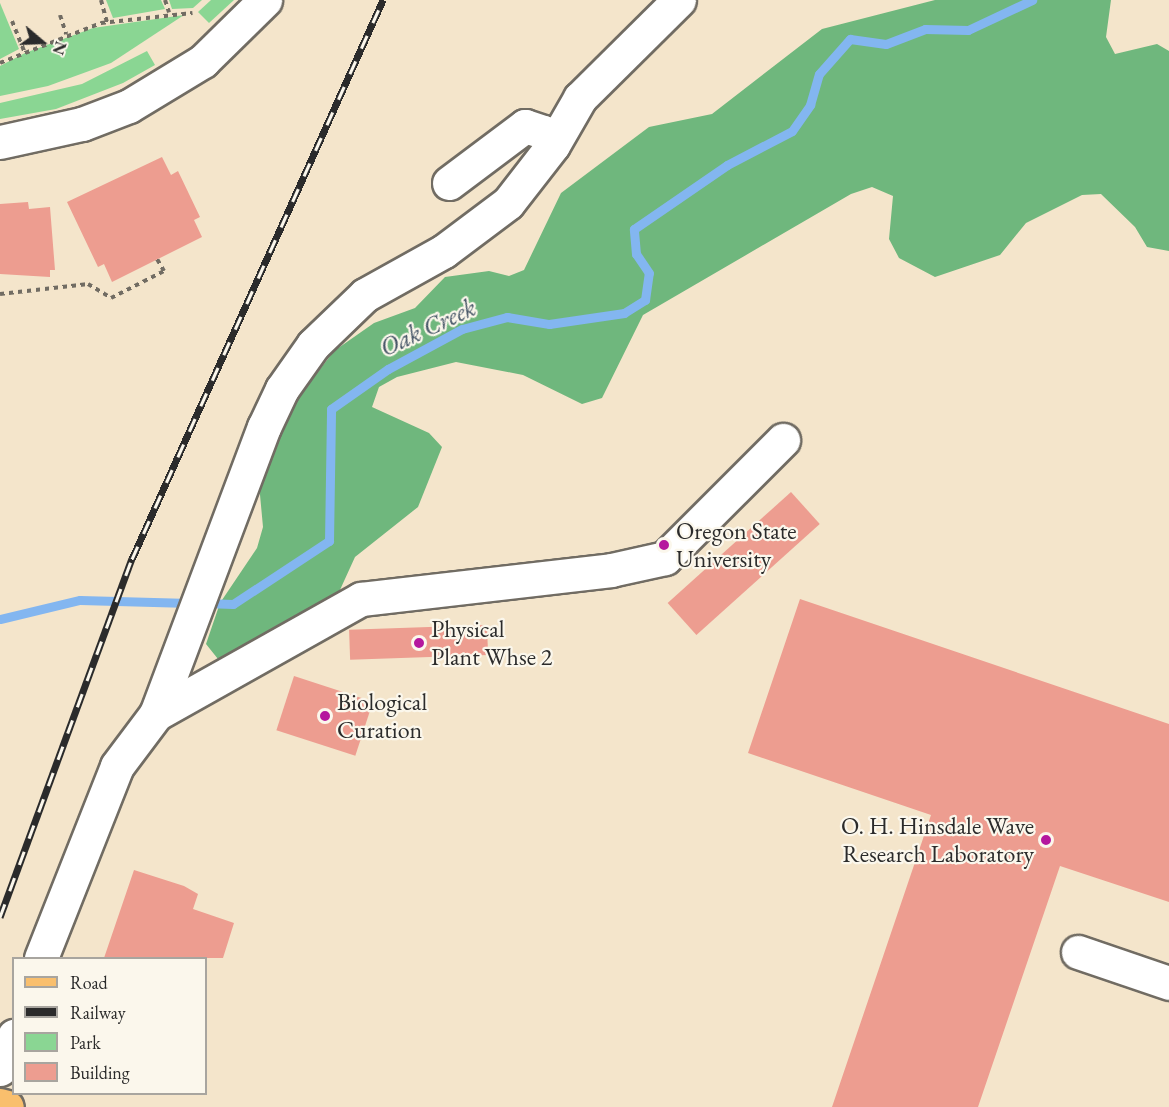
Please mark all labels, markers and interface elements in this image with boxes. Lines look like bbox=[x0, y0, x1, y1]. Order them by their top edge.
north arrow bbox=[12, 12, 72, 72]
text: N bbox=[47, 38, 72, 58]
water label: Oak Creek bbox=[375, 292, 481, 364]
place label: Oregon State University bbox=[676, 517, 797, 573]
marker: Oregon State University bbox=[657, 538, 671, 552]
place label: Physical Plant Whse 2 bbox=[431, 615, 552, 671]
marker: Physical Plant Whse 2 bbox=[412, 636, 426, 650]
place label: Biological Curation bbox=[337, 688, 427, 744]
marker: Biological Curation bbox=[318, 709, 332, 723]
place label: O. H. Hinsdale Wave Research Laboratory bbox=[841, 812, 1034, 868]
marker: O. H. Hinsdale Wave Research Laboratory bbox=[1039, 833, 1053, 847]
legend bbox=[12, 957, 207, 1095]
text: Road bbox=[70, 971, 108, 994]
text: Railway bbox=[70, 1001, 126, 1024]
text: Park bbox=[70, 1031, 101, 1054]
text: Building bbox=[70, 1061, 130, 1084]

